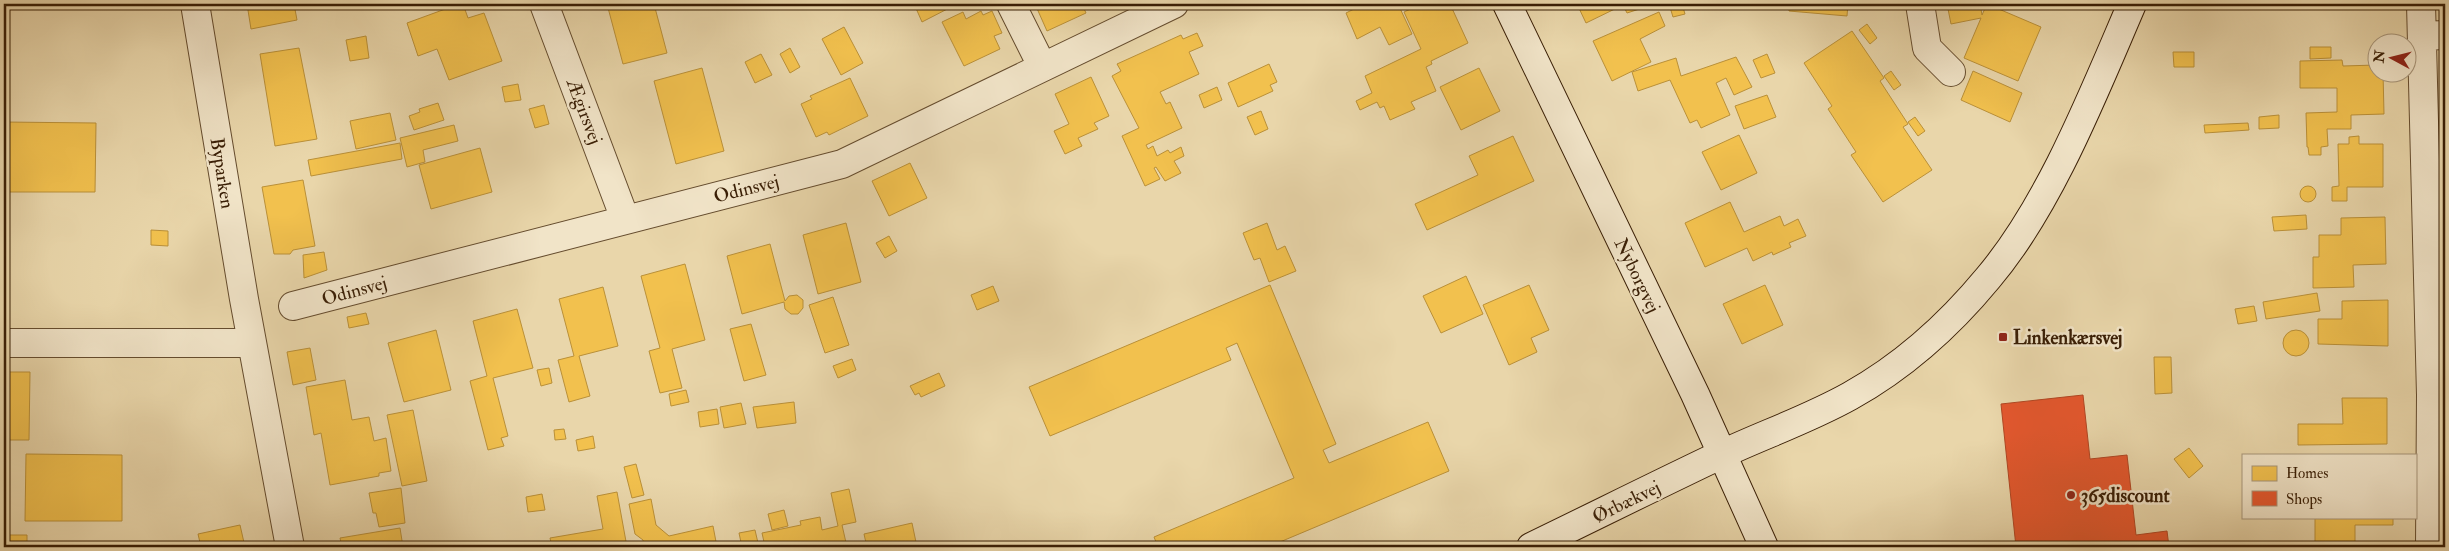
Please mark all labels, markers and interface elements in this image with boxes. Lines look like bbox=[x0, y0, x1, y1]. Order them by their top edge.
north arrow bbox=[2366, 32, 2416, 82]
text: N bbox=[2370, 49, 2389, 65]
street label: Ægirsvej bbox=[560, 74, 608, 148]
street label: Byparken bbox=[204, 136, 240, 211]
street label: Odinsvej bbox=[711, 169, 781, 209]
street label: Nyborgvej bbox=[1609, 234, 1666, 317]
street label: Odinsvej bbox=[319, 271, 390, 311]
place label: Linkenkærsvej bbox=[2013, 326, 2123, 350]
marker: Linkenkærsvej bbox=[1997, 331, 2009, 343]
legend bbox=[2242, 454, 2416, 518]
text: Homes bbox=[2286, 464, 2328, 483]
street label: Ørbækvej bbox=[1588, 475, 1664, 529]
place label: 365discount bbox=[2081, 484, 2170, 508]
marker: 365discount bbox=[2065, 489, 2077, 501]
text: Shops bbox=[2286, 490, 2322, 510]

